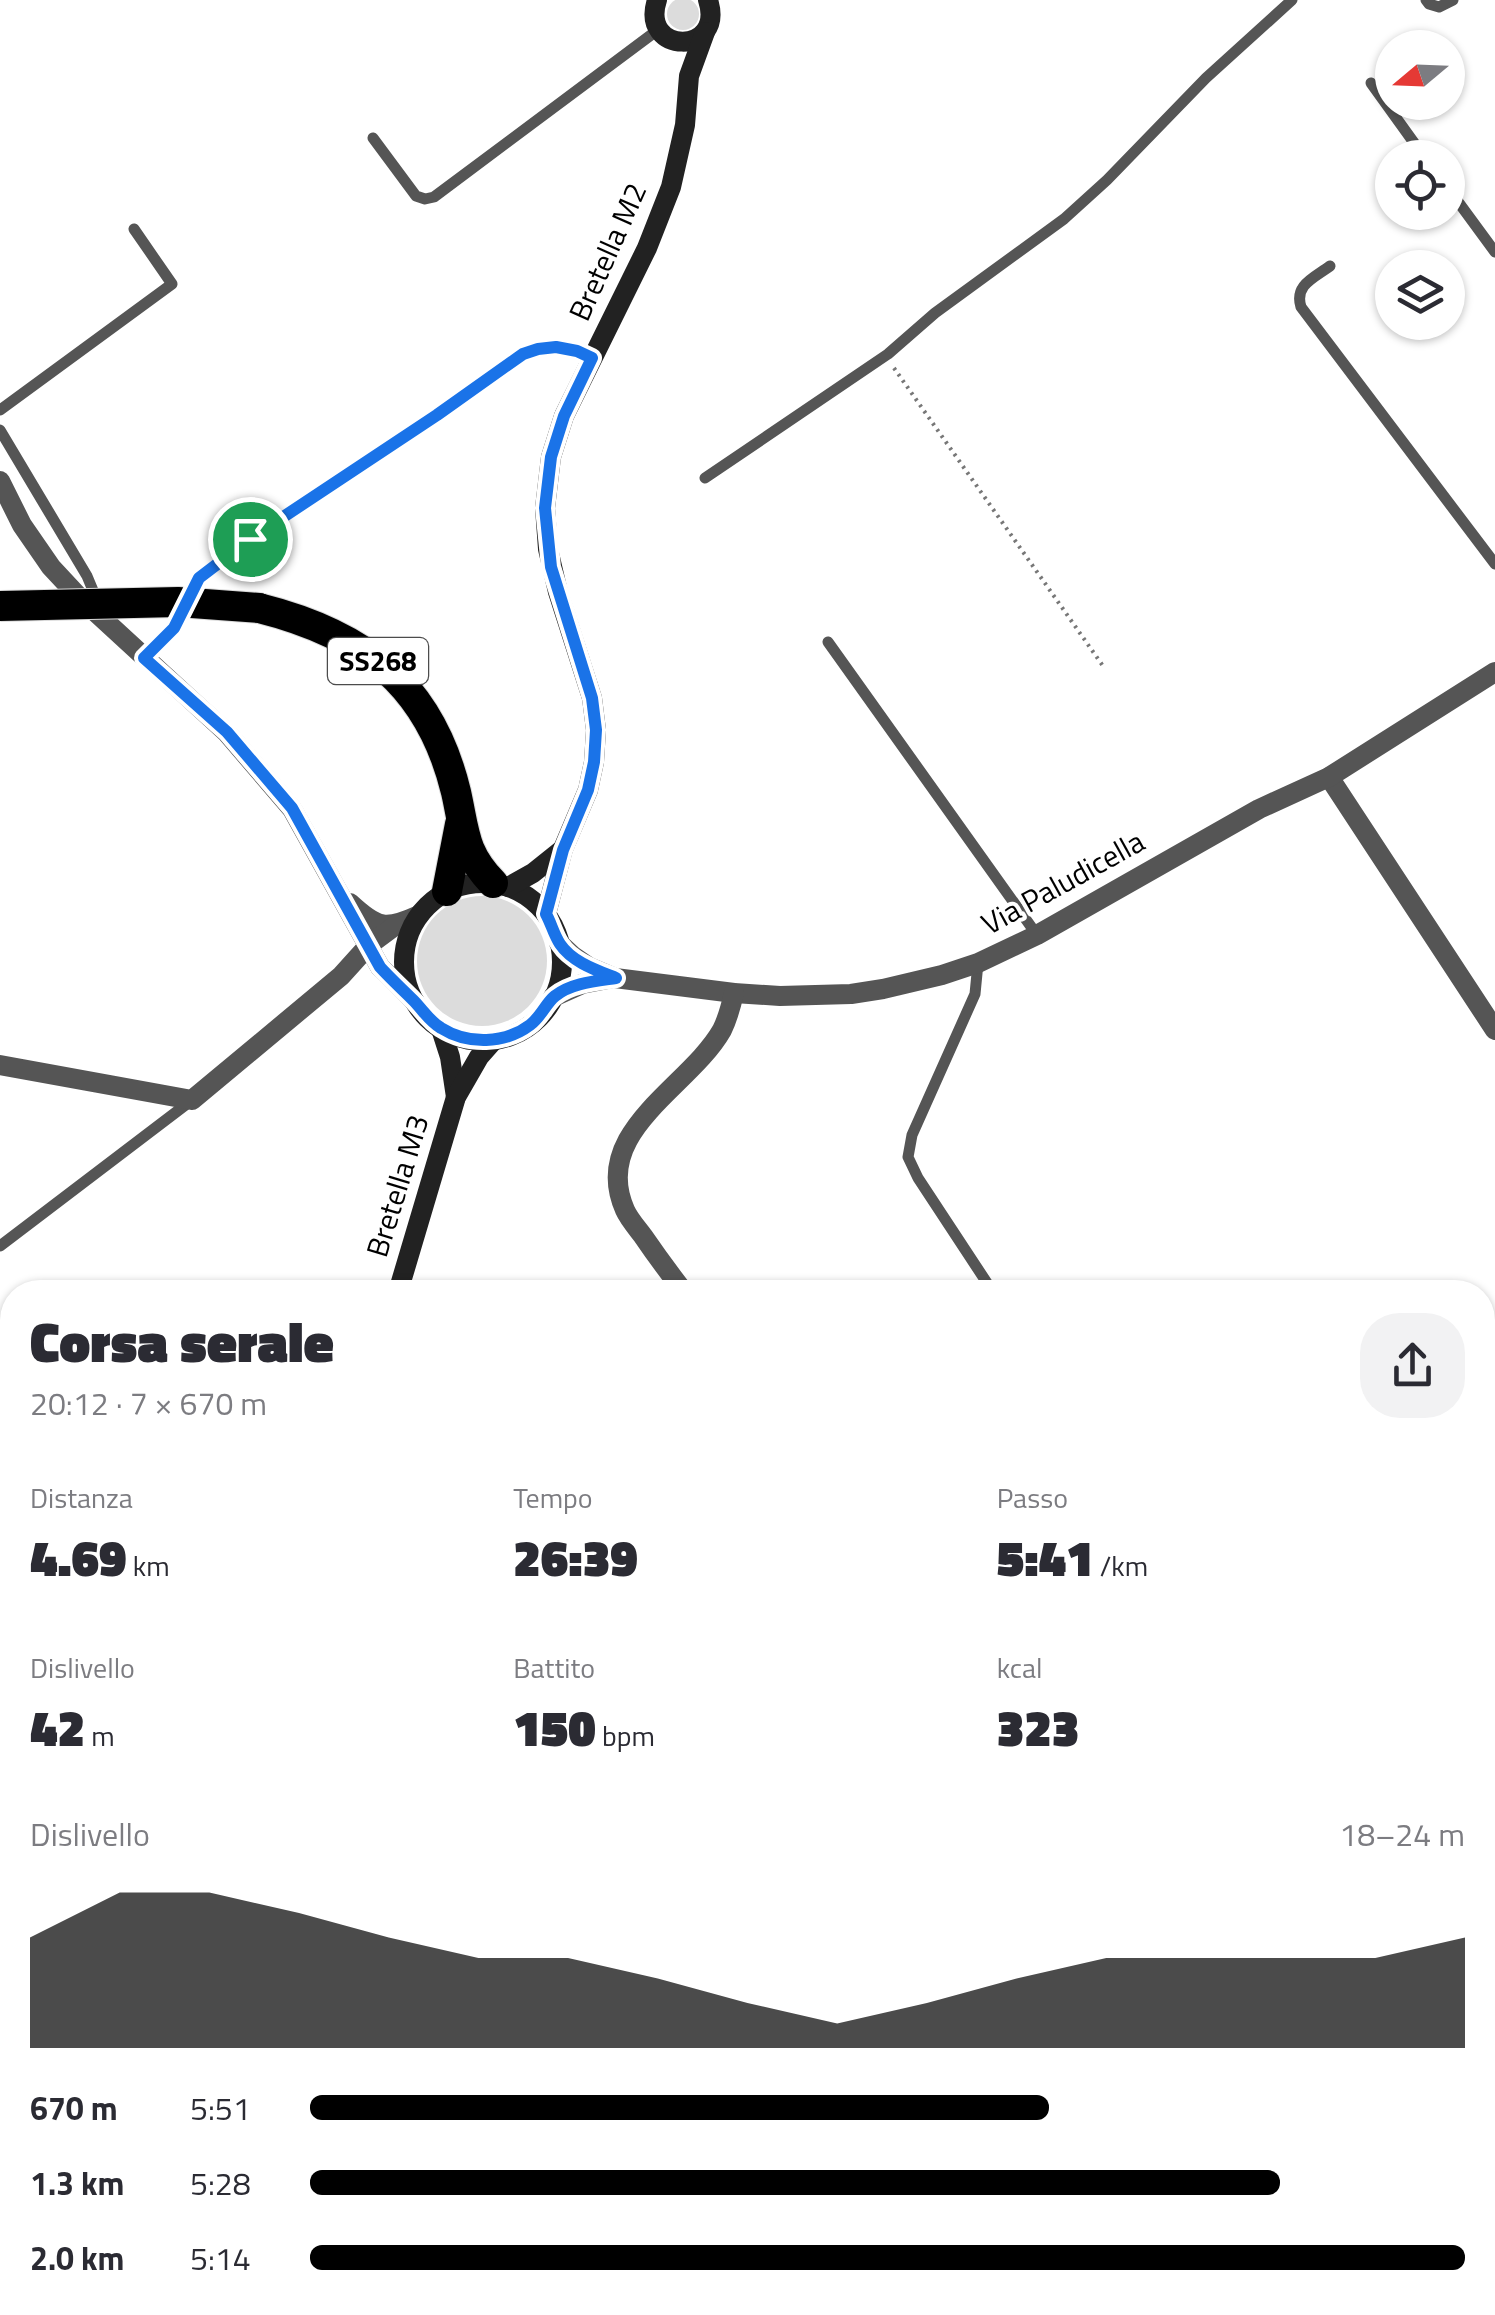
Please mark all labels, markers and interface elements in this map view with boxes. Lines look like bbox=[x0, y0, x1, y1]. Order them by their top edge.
north arrow bbox=[1375, 30, 1465, 120]
map controls bbox=[1375, 30, 1465, 340]
button: locate bbox=[1375, 140, 1465, 230]
street label: Bretella M2 bbox=[556, 175, 658, 328]
button: layers bbox=[1375, 250, 1465, 340]
pin bbox=[208, 497, 293, 582]
icon: arrive bbox=[223, 512, 278, 567]
road number: SS268 bbox=[328, 638, 428, 684]
street label: Via Paludicella bbox=[972, 818, 1153, 946]
street label: Bretella M3 bbox=[354, 1109, 440, 1263]
text: Corsa serale bbox=[30, 1300, 334, 1383]
button: share bbox=[1360, 1313, 1465, 1418]
text: 20:12 · 7 × 670 m bbox=[30, 1379, 267, 1427]
text: Distanza bbox=[30, 1476, 133, 1519]
text: Tempo bbox=[513, 1476, 593, 1519]
text: Passo bbox=[997, 1476, 1068, 1519]
text: 4.69 bbox=[30, 1519, 127, 1595]
text: 26:39 bbox=[513, 1519, 638, 1595]
text: 5:41 bbox=[997, 1519, 1094, 1595]
text: km bbox=[127, 1544, 170, 1587]
text: /km bbox=[1094, 1544, 1148, 1587]
text: Dislivello bbox=[30, 1646, 135, 1689]
text: Battito bbox=[513, 1646, 595, 1689]
text: kcal bbox=[997, 1646, 1042, 1689]
text: 42 bbox=[30, 1689, 85, 1765]
text: 150 bbox=[513, 1689, 596, 1765]
text: 323 bbox=[997, 1689, 1079, 1765]
text: m bbox=[85, 1714, 115, 1757]
text: bpm bbox=[596, 1714, 655, 1757]
text: Dislivello bbox=[30, 1810, 150, 1858]
text: 18–24 m bbox=[1339, 1810, 1465, 1858]
text: 670 m bbox=[30, 2084, 118, 2132]
text: 5:51 bbox=[190, 2084, 251, 2132]
text: 1.3 km bbox=[30, 2159, 124, 2207]
text: 5:28 bbox=[190, 2159, 251, 2207]
text: 2.0 km bbox=[30, 2234, 124, 2282]
text: 5:14 bbox=[190, 2234, 251, 2282]

